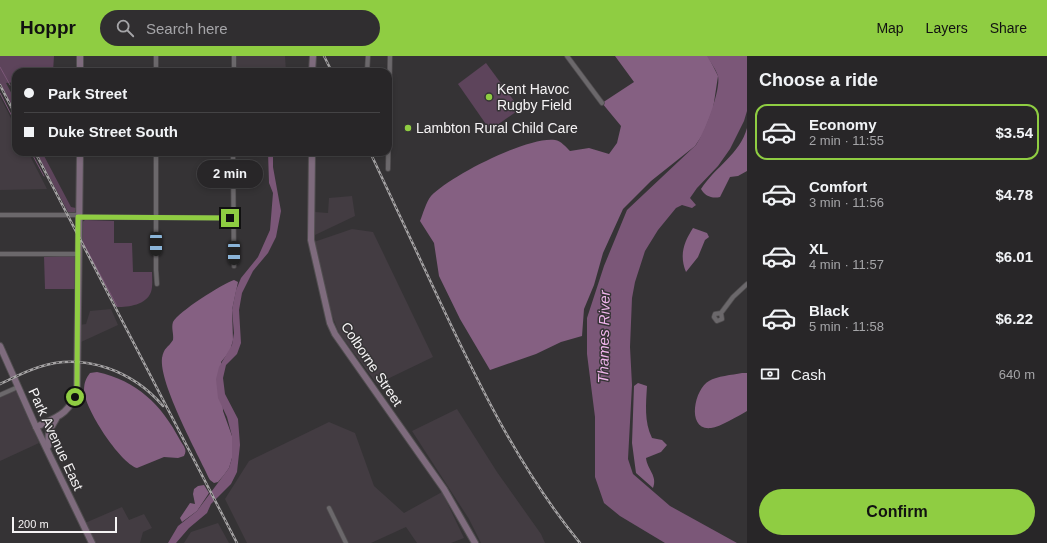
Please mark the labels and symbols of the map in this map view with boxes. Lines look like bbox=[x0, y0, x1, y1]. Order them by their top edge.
place label: Kent Havoc Rugby Field bbox=[497, 81, 572, 113]
marker: Kent Havoc Rugby Field bbox=[484, 92, 494, 102]
place label: Lambton Rural Child Care bbox=[416, 120, 578, 136]
marker: Lambton Rural Child Care bbox=[403, 123, 413, 133]
callout: 2 min bbox=[197, 160, 263, 188]
route end bbox=[221, 209, 239, 227]
car bbox=[150, 232, 162, 256]
car bbox=[228, 241, 240, 265]
water label: Thames River bbox=[594, 289, 613, 384]
street label: Colborne Street bbox=[338, 319, 406, 409]
street label: Park Avenue East bbox=[25, 385, 87, 493]
route start bbox=[66, 388, 84, 406]
scale bar bbox=[12, 515, 117, 534]

